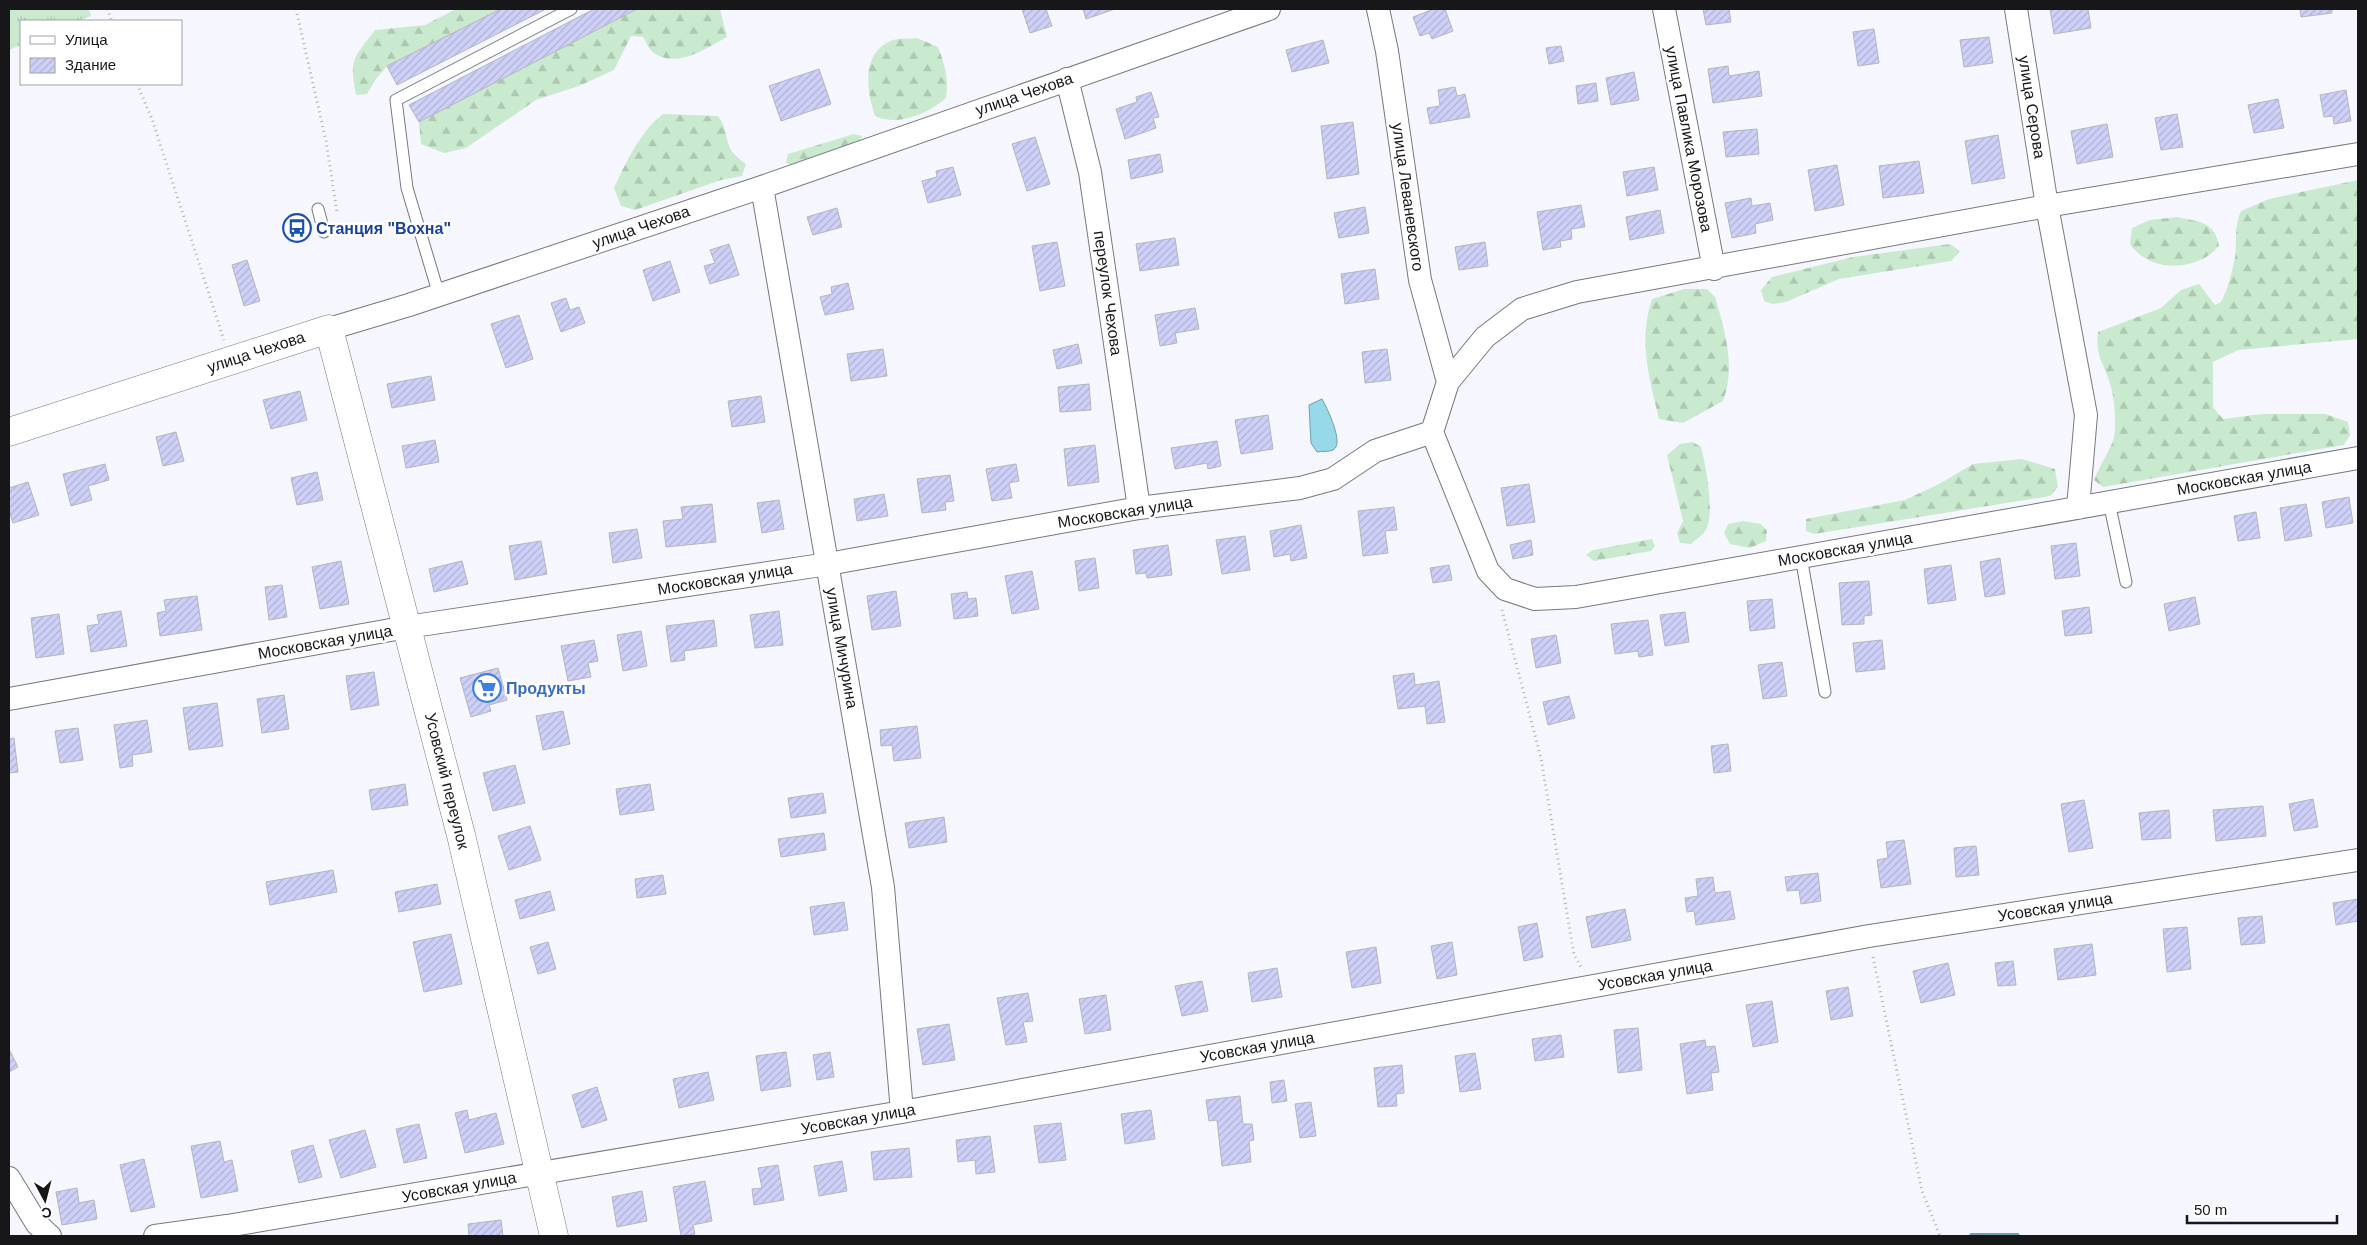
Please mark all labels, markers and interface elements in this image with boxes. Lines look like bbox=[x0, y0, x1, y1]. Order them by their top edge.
legend bbox=[20, 20, 182, 85]
text: Улица bbox=[65, 31, 108, 48]
street label: улица Павлика Морозова bbox=[1663, 44, 1715, 234]
street label: улица Серова bbox=[2015, 54, 2049, 160]
text: Здание bbox=[65, 56, 116, 73]
street label: улица Чехова bbox=[973, 69, 1075, 119]
street label: улица Леваневского bbox=[1389, 122, 1427, 272]
street label: улица Чехова bbox=[590, 202, 692, 252]
bus stop icon: Станция "Вохна" bbox=[282, 213, 312, 243]
place label: Станция "Вохна" bbox=[316, 220, 451, 237]
street label: переулок Чехова bbox=[1091, 230, 1125, 357]
street label: улица Чехова bbox=[205, 328, 307, 376]
street label: Московская улица bbox=[2175, 458, 2313, 498]
street label: Московская улица bbox=[1056, 493, 1194, 531]
street label: Московская улица bbox=[1776, 529, 1914, 569]
street label: Московская улица bbox=[656, 560, 794, 598]
street label: улица Мичурина bbox=[823, 586, 861, 710]
street label: Московская улица bbox=[256, 622, 394, 662]
supermarket icon: Продукты bbox=[472, 673, 502, 703]
place label: Продукты bbox=[506, 680, 586, 697]
street label: Усовский переулок bbox=[422, 711, 472, 852]
street label: Усовская улица bbox=[1996, 890, 2114, 924]
street label: Усовская улица bbox=[1596, 957, 1714, 993]
street label: Усовская улица bbox=[1198, 1029, 1316, 1065]
street label: Усовская улица bbox=[799, 1101, 917, 1137]
street label: Усовская улица bbox=[400, 1169, 518, 1205]
north arrow bbox=[20, 1175, 70, 1225]
scale bar bbox=[2187, 1192, 2337, 1224]
text: 50 m bbox=[2194, 1201, 2227, 1218]
text: С bbox=[41, 1204, 53, 1221]

